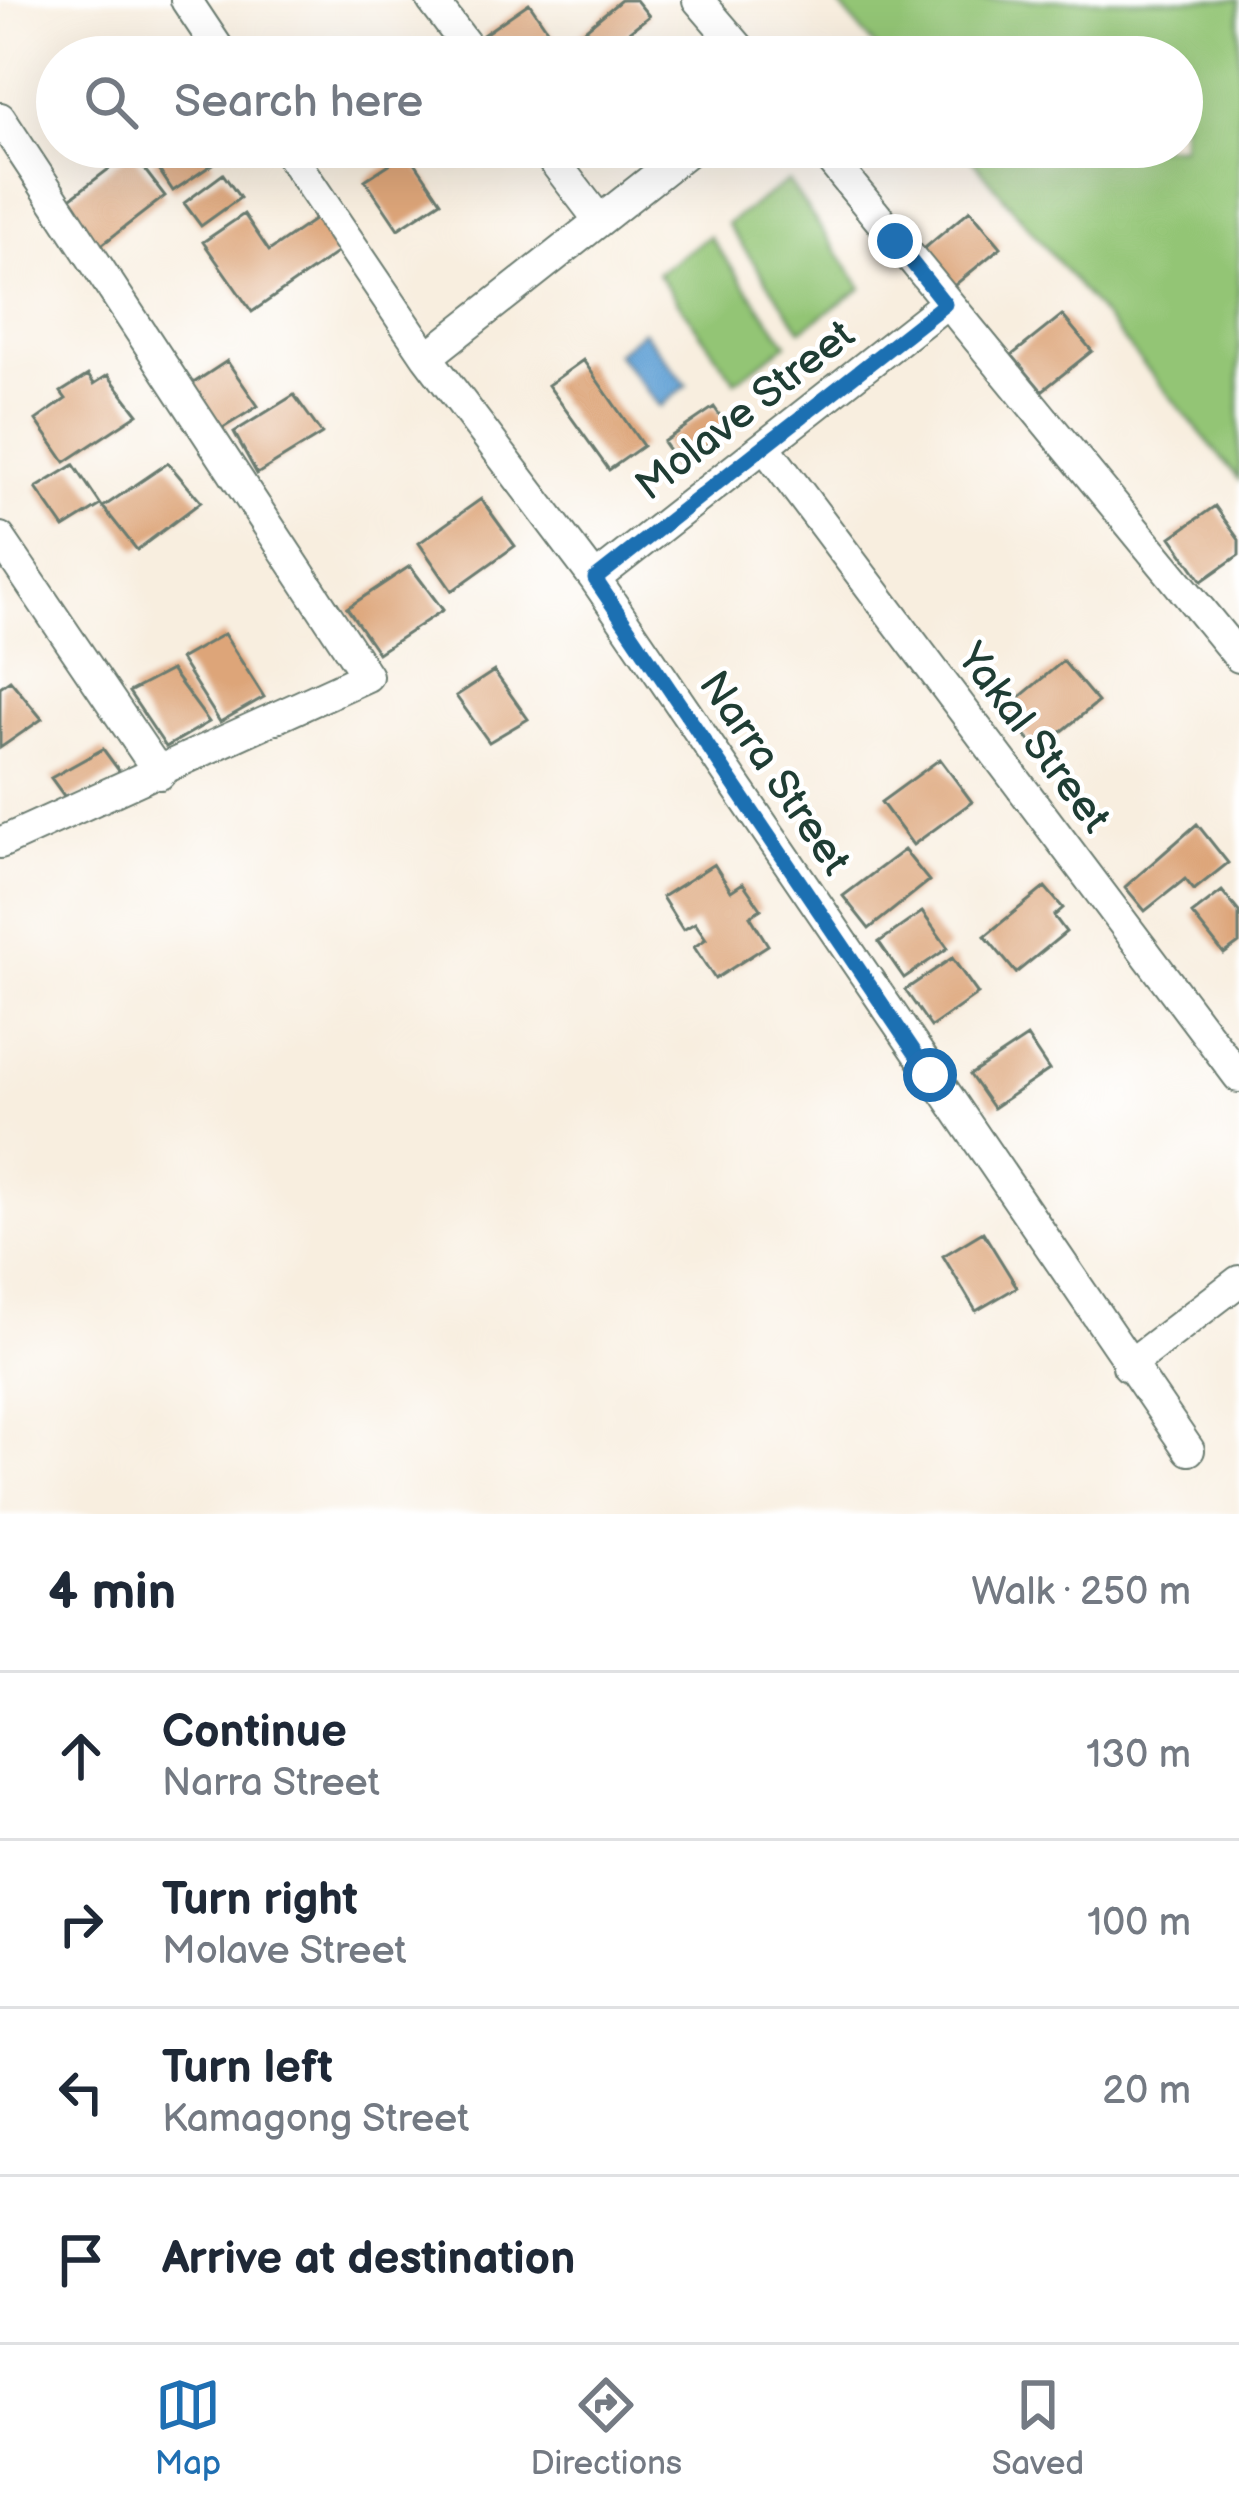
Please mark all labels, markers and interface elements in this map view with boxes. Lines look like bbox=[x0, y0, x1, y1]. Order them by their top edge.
search box bbox=[36, 36, 1203, 168]
icon: search bbox=[78, 69, 144, 135]
text: Search here bbox=[174, 75, 423, 130]
route end bbox=[868, 214, 922, 268]
street label: Molave Street bbox=[626, 310, 865, 512]
street label: Yakal Street bbox=[945, 633, 1121, 843]
street label: Narra Street bbox=[687, 662, 861, 885]
route start bbox=[903, 1048, 957, 1102]
text: 4 min bbox=[48, 1562, 176, 1623]
text: Walk · 250 m bbox=[971, 1569, 1191, 1616]
text: Continue bbox=[162, 1705, 347, 1760]
icon: ahead bbox=[48, 1723, 114, 1789]
text: 130 m bbox=[1086, 1732, 1191, 1779]
text: Narra Street bbox=[162, 1760, 380, 1807]
text: Turn right bbox=[162, 1873, 358, 1928]
icon: right bbox=[48, 1891, 114, 1957]
text: 100 m bbox=[1087, 1900, 1191, 1947]
text: Molave Street bbox=[162, 1928, 407, 1975]
text: Turn left bbox=[162, 2041, 333, 2096]
icon: left bbox=[48, 2059, 114, 2125]
text: 20 m bbox=[1102, 2068, 1191, 2115]
text: Kamagong Street bbox=[162, 2096, 469, 2143]
icon: arrive bbox=[48, 2227, 114, 2293]
text: Arrive at destination bbox=[162, 2232, 575, 2287]
tab: Map bbox=[155, 2372, 221, 2484]
tab: Directions bbox=[530, 2372, 682, 2484]
tab: Saved bbox=[992, 2372, 1084, 2484]

